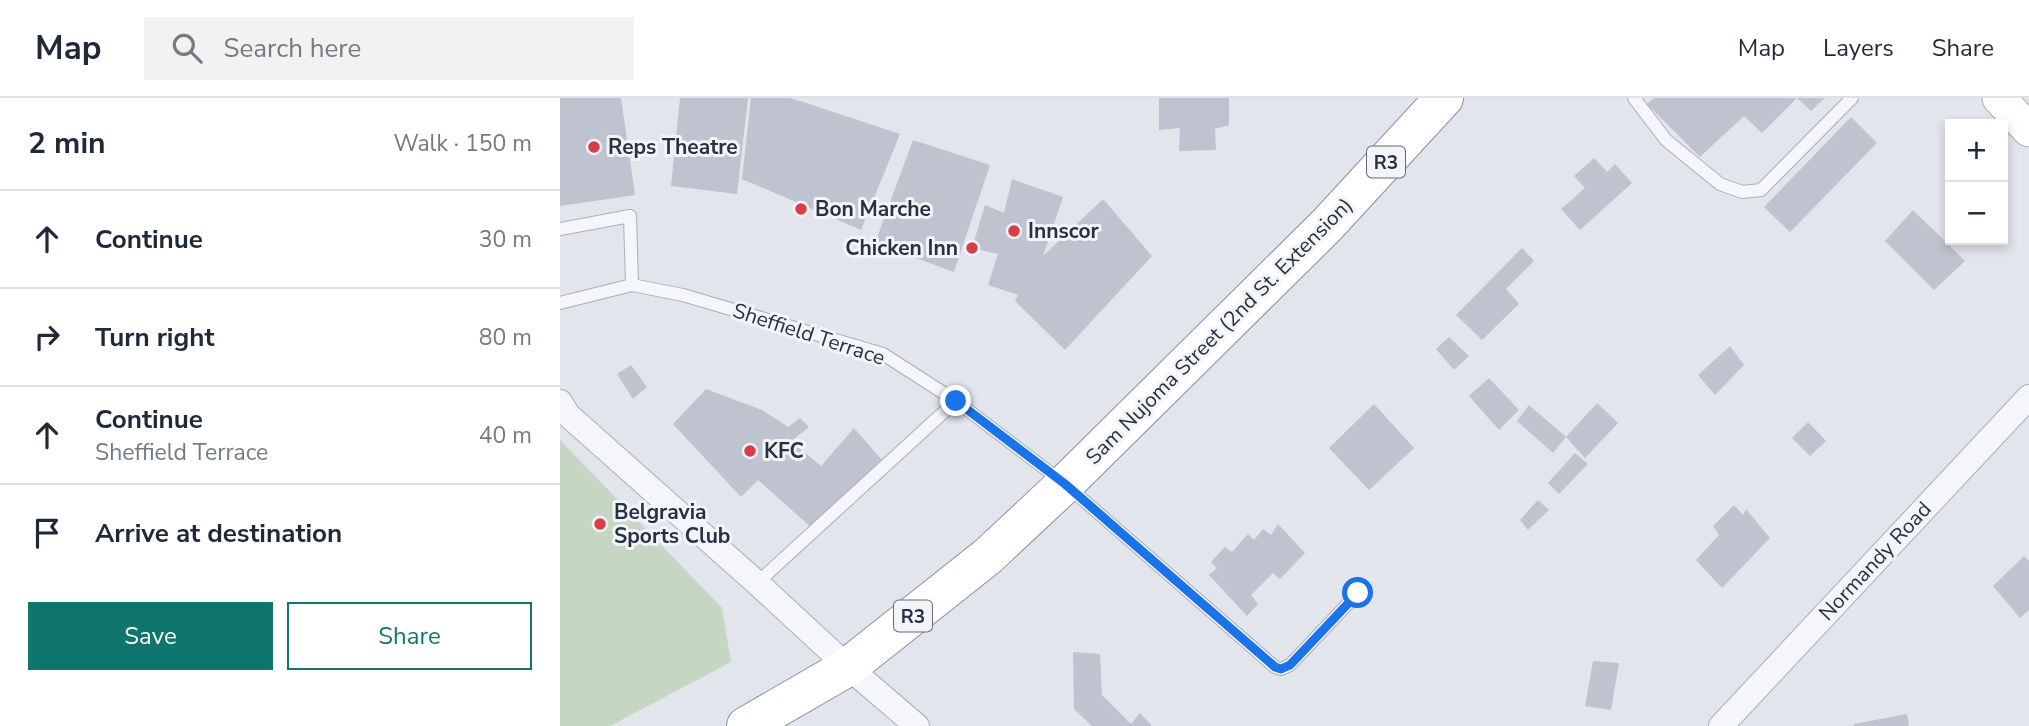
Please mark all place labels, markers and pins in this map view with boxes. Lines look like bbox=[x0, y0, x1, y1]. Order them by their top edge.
place label: Reps Theatre bbox=[608, 133, 738, 161]
marker: Reps Theatre bbox=[586, 139, 602, 155]
place label: Bon Marche bbox=[815, 195, 931, 223]
marker: Bon Marche bbox=[793, 201, 809, 217]
place label: Innscor bbox=[1028, 217, 1100, 245]
marker: Innscor bbox=[1006, 223, 1022, 239]
place label: Chicken Inn bbox=[845, 234, 958, 262]
marker: Chicken Inn bbox=[964, 240, 980, 256]
place label: KFC bbox=[764, 437, 804, 465]
marker: KFC bbox=[742, 443, 758, 459]
place label: Belgravia Sports Club bbox=[614, 498, 730, 550]
marker: Belgravia Sports Club bbox=[592, 516, 608, 532]

